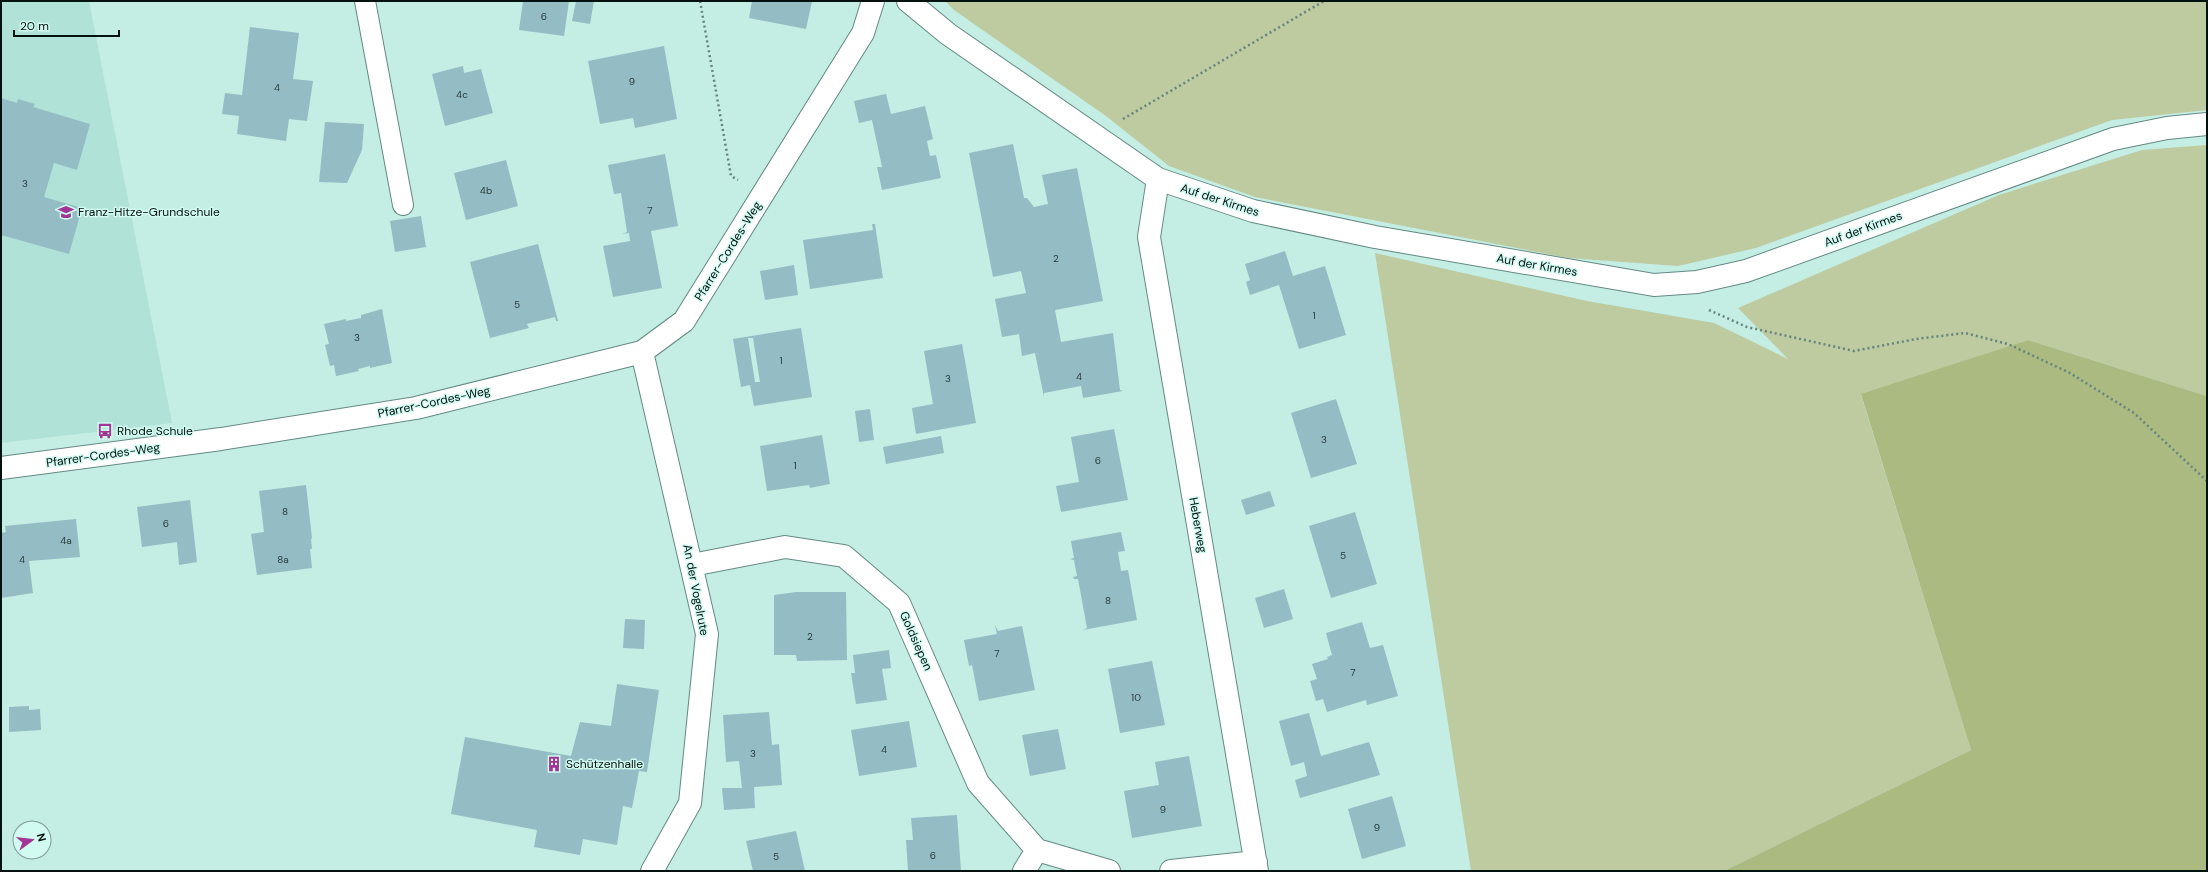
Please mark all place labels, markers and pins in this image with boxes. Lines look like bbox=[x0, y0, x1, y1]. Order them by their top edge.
school or university icon: Franz-Hitze-Grundschule bbox=[57, 203, 75, 221]
place label: Franz-Hitze-Grundschule bbox=[78, 204, 220, 220]
bus stop icon: Rhode Schule bbox=[96, 422, 114, 440]
place label: Rhode Schule bbox=[117, 423, 193, 439]
building icon: Schützenhalle bbox=[545, 755, 563, 773]
place label: Schützenhalle bbox=[566, 756, 643, 772]

